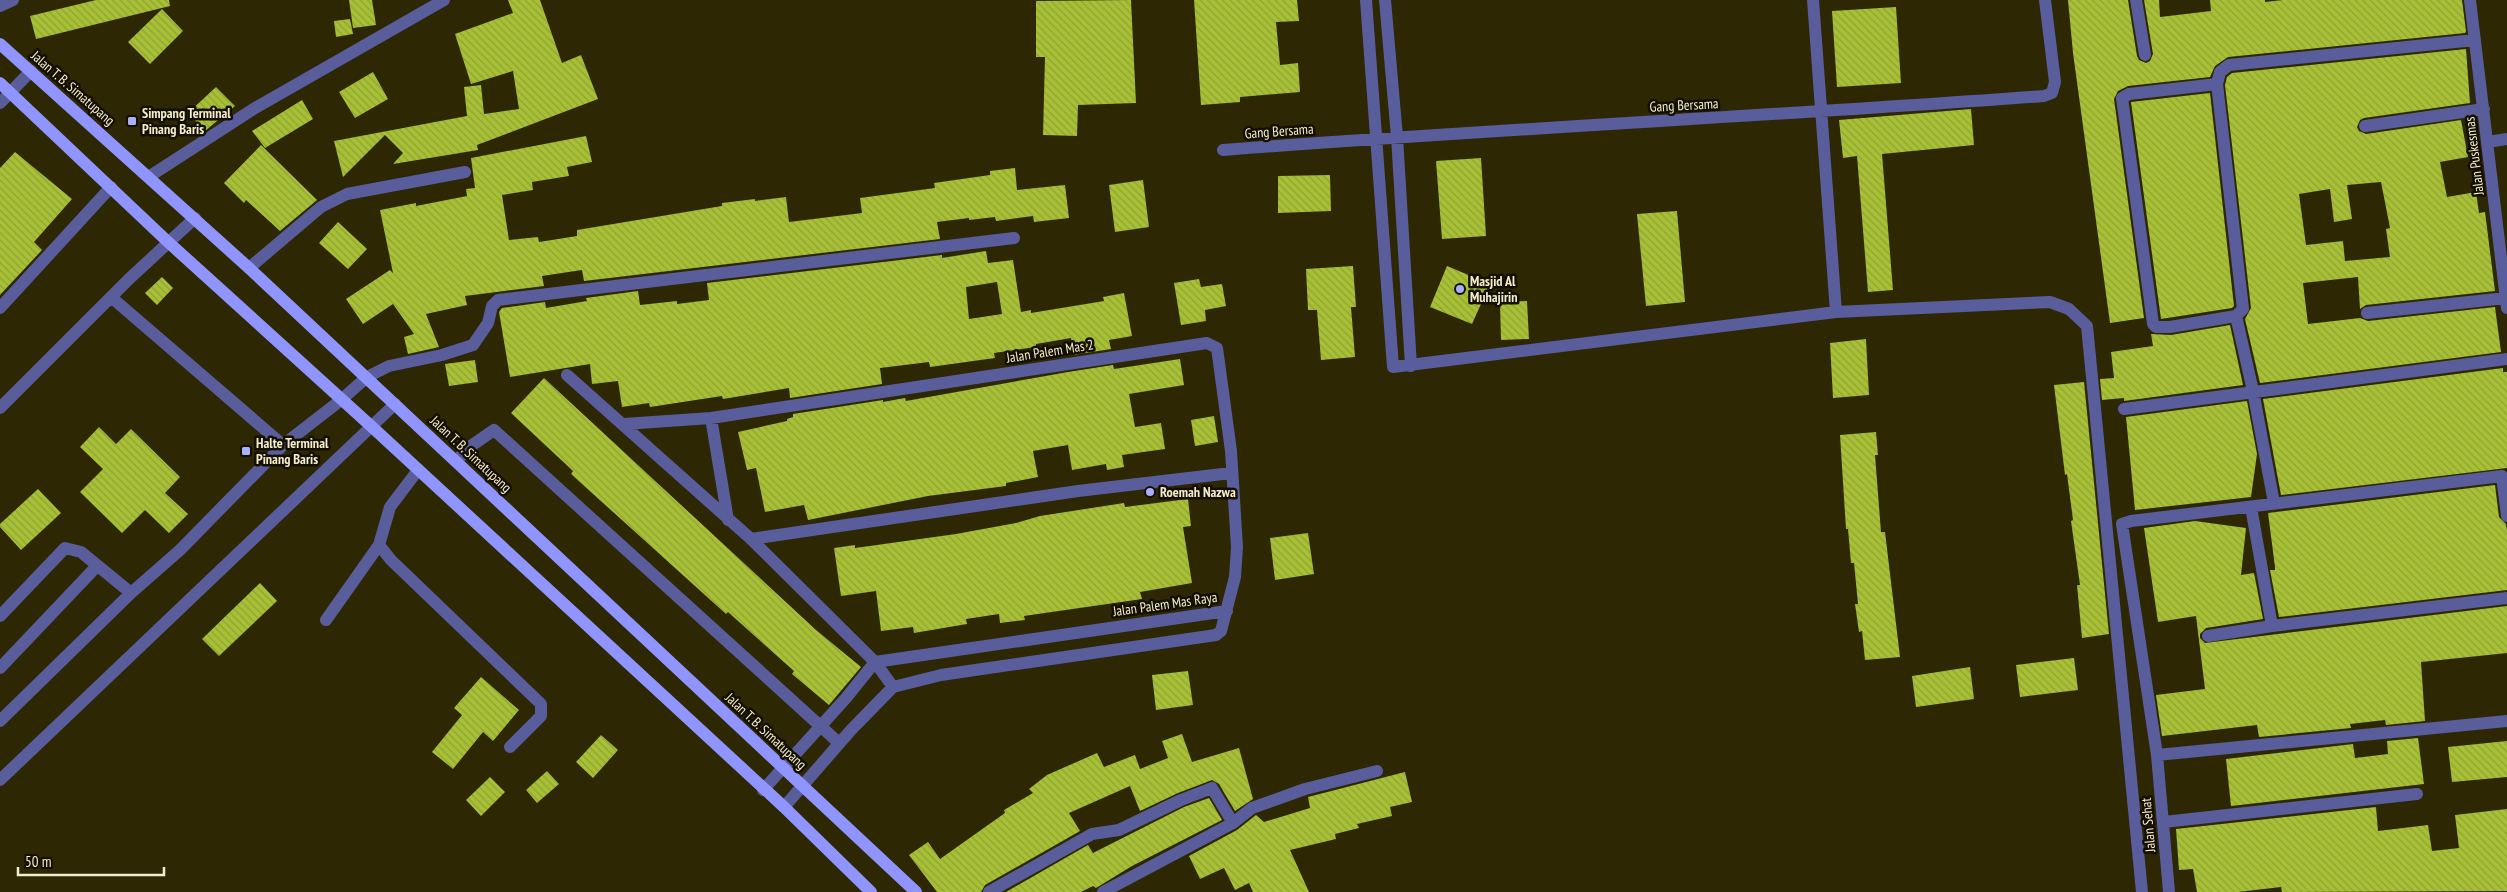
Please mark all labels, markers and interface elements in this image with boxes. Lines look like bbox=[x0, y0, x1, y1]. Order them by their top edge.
street label: Jalan T. B. Simatupang bbox=[27, 46, 118, 129]
street label: Gang Bersama bbox=[1649, 94, 1719, 116]
place label: Simpang Terminal Pinang Baris bbox=[142, 104, 231, 138]
marker: Simpang Terminal Pinang Baris bbox=[126, 115, 138, 127]
street label: Jalan Puskesmas bbox=[2460, 115, 2488, 197]
street label: Gang Bersama bbox=[1244, 120, 1314, 142]
place label: Masjid Al Muhajirin bbox=[1470, 272, 1517, 306]
marker: Masjid Al Muhajirin bbox=[1454, 283, 1466, 295]
street label: Jalan Palem Mas 2 bbox=[1004, 335, 1095, 367]
street label: Jalan T. B. Simatupang bbox=[426, 411, 515, 496]
place label: Halte Terminal Pinang Baris bbox=[256, 434, 329, 468]
marker: Halte Terminal Pinang Baris bbox=[240, 445, 252, 457]
place label: Roemah Nazwa bbox=[1160, 483, 1236, 501]
marker: Roemah Nazwa bbox=[1144, 486, 1156, 498]
street label: Jalan Palem Mas Raya bbox=[1111, 588, 1218, 620]
street label: Jalan T. B. Simatupang bbox=[721, 688, 810, 773]
street label: Jalan Sehat bbox=[2137, 797, 2159, 854]
scale bar bbox=[18, 844, 164, 876]
text: 50 m bbox=[25, 852, 51, 871]

